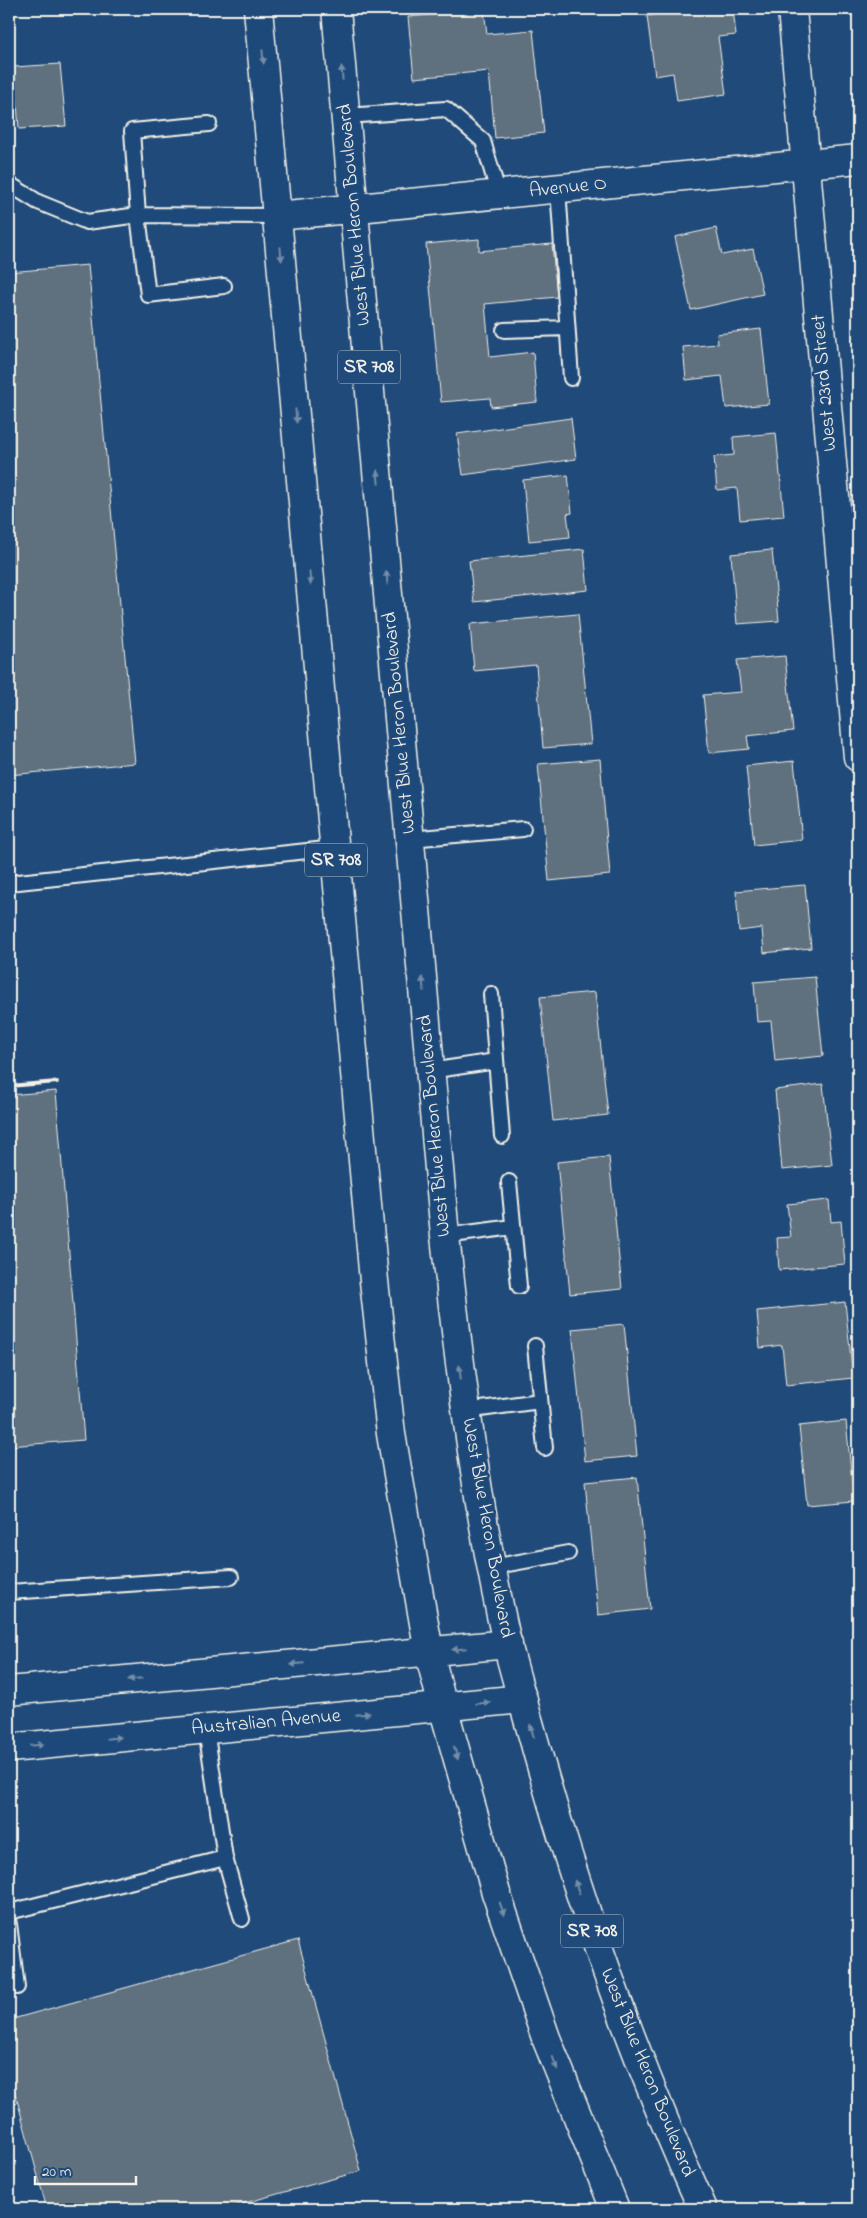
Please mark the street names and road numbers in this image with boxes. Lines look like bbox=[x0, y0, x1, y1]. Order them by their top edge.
street label: West Blue Heron Boulevard bbox=[331, 103, 379, 327]
street label: Avenue O bbox=[528, 170, 608, 206]
street label: West 23rd Street bbox=[805, 313, 845, 453]
road number: SR 708 bbox=[338, 351, 400, 384]
street label: West Blue Heron Boulevard bbox=[376, 611, 424, 835]
road number: SR 708 bbox=[305, 844, 367, 876]
street label: West Blue Heron Boulevard bbox=[411, 1014, 459, 1238]
street label: West Blue Heron Boulevard bbox=[453, 1416, 521, 1640]
street label: Australian Avenue bbox=[190, 1702, 342, 1744]
road number: SR 708 bbox=[561, 1914, 623, 1948]
street label: West Blue Heron Boulevard bbox=[592, 1964, 702, 2182]

